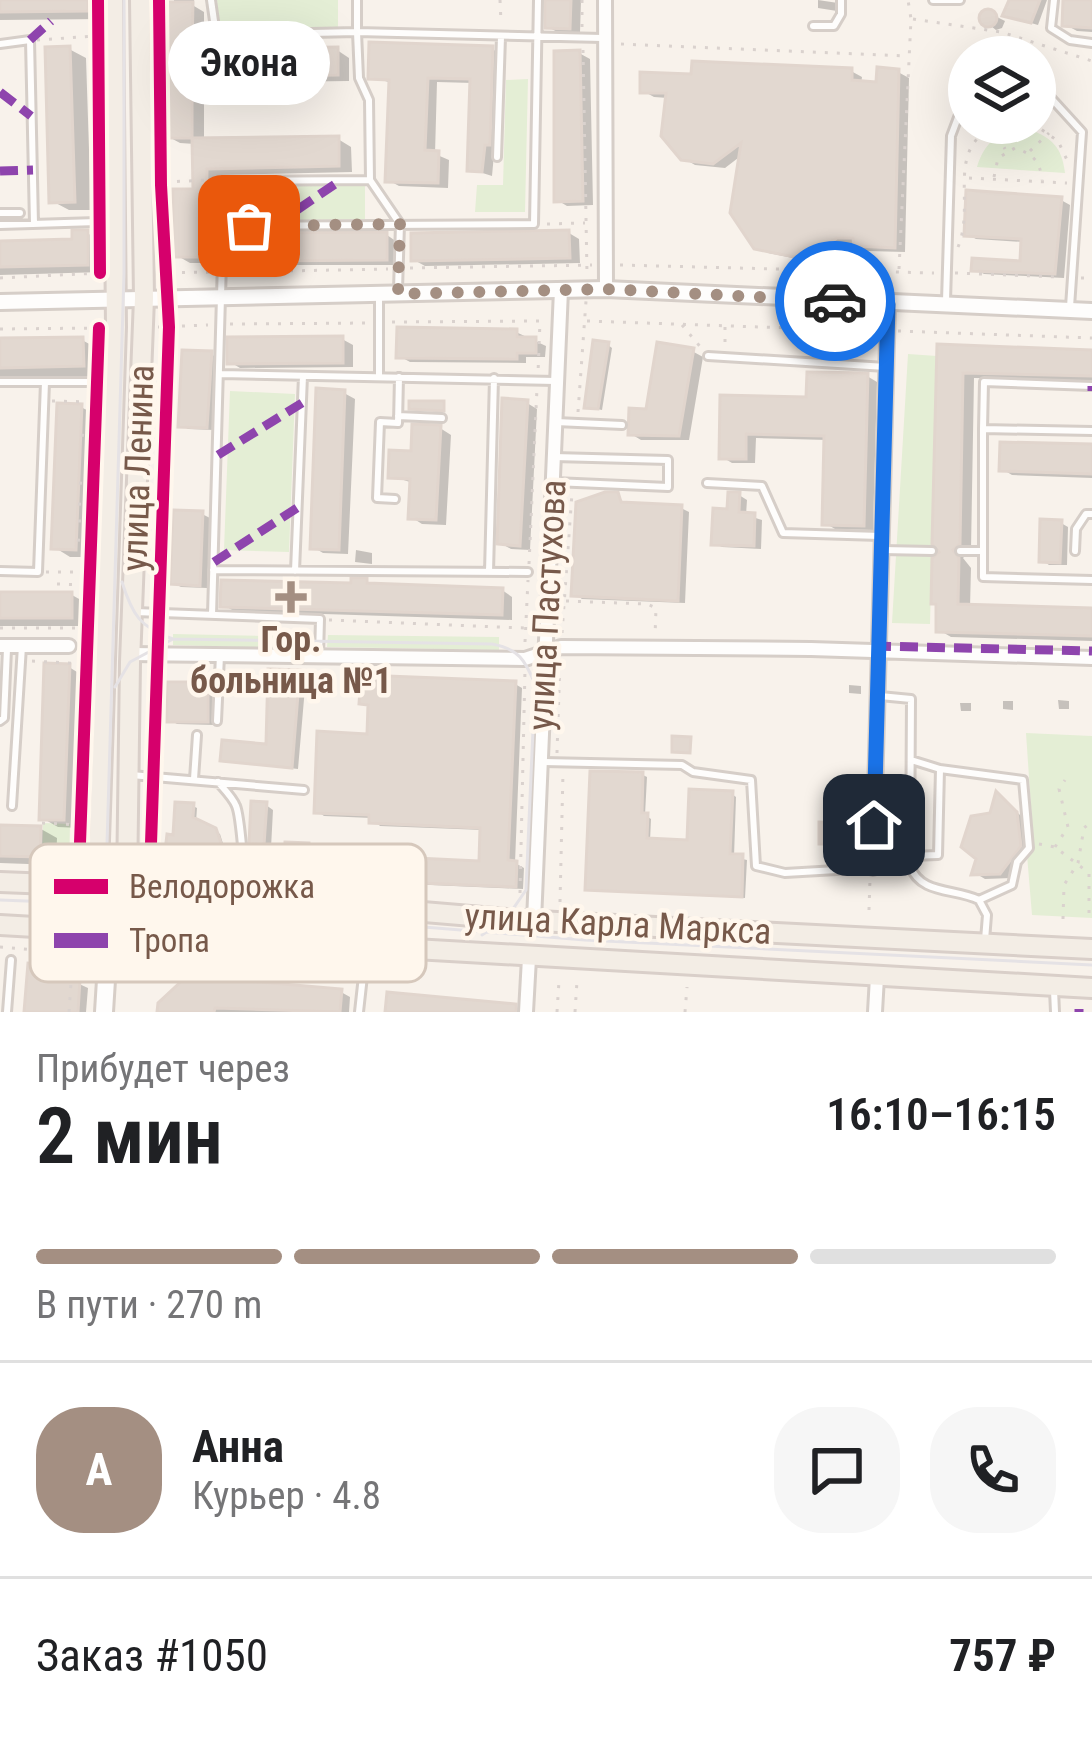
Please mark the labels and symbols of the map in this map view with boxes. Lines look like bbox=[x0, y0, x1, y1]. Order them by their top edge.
callout: Экона bbox=[168, 22, 330, 106]
pin bbox=[198, 175, 300, 277]
courier bbox=[775, 241, 895, 361]
street label: улица Ленина bbox=[113, 364, 163, 572]
street label: улица Пастухова bbox=[519, 479, 575, 731]
marker: Гор. больница №1 bbox=[275, 581, 307, 613]
place label: Гор. больница №1 bbox=[190, 619, 392, 702]
pin bbox=[823, 774, 925, 876]
legend bbox=[30, 844, 426, 982]
text: Велодорожка bbox=[129, 867, 315, 906]
street label: улица Карла Маркса bbox=[463, 895, 773, 953]
text: Тропа bbox=[129, 921, 210, 960]

